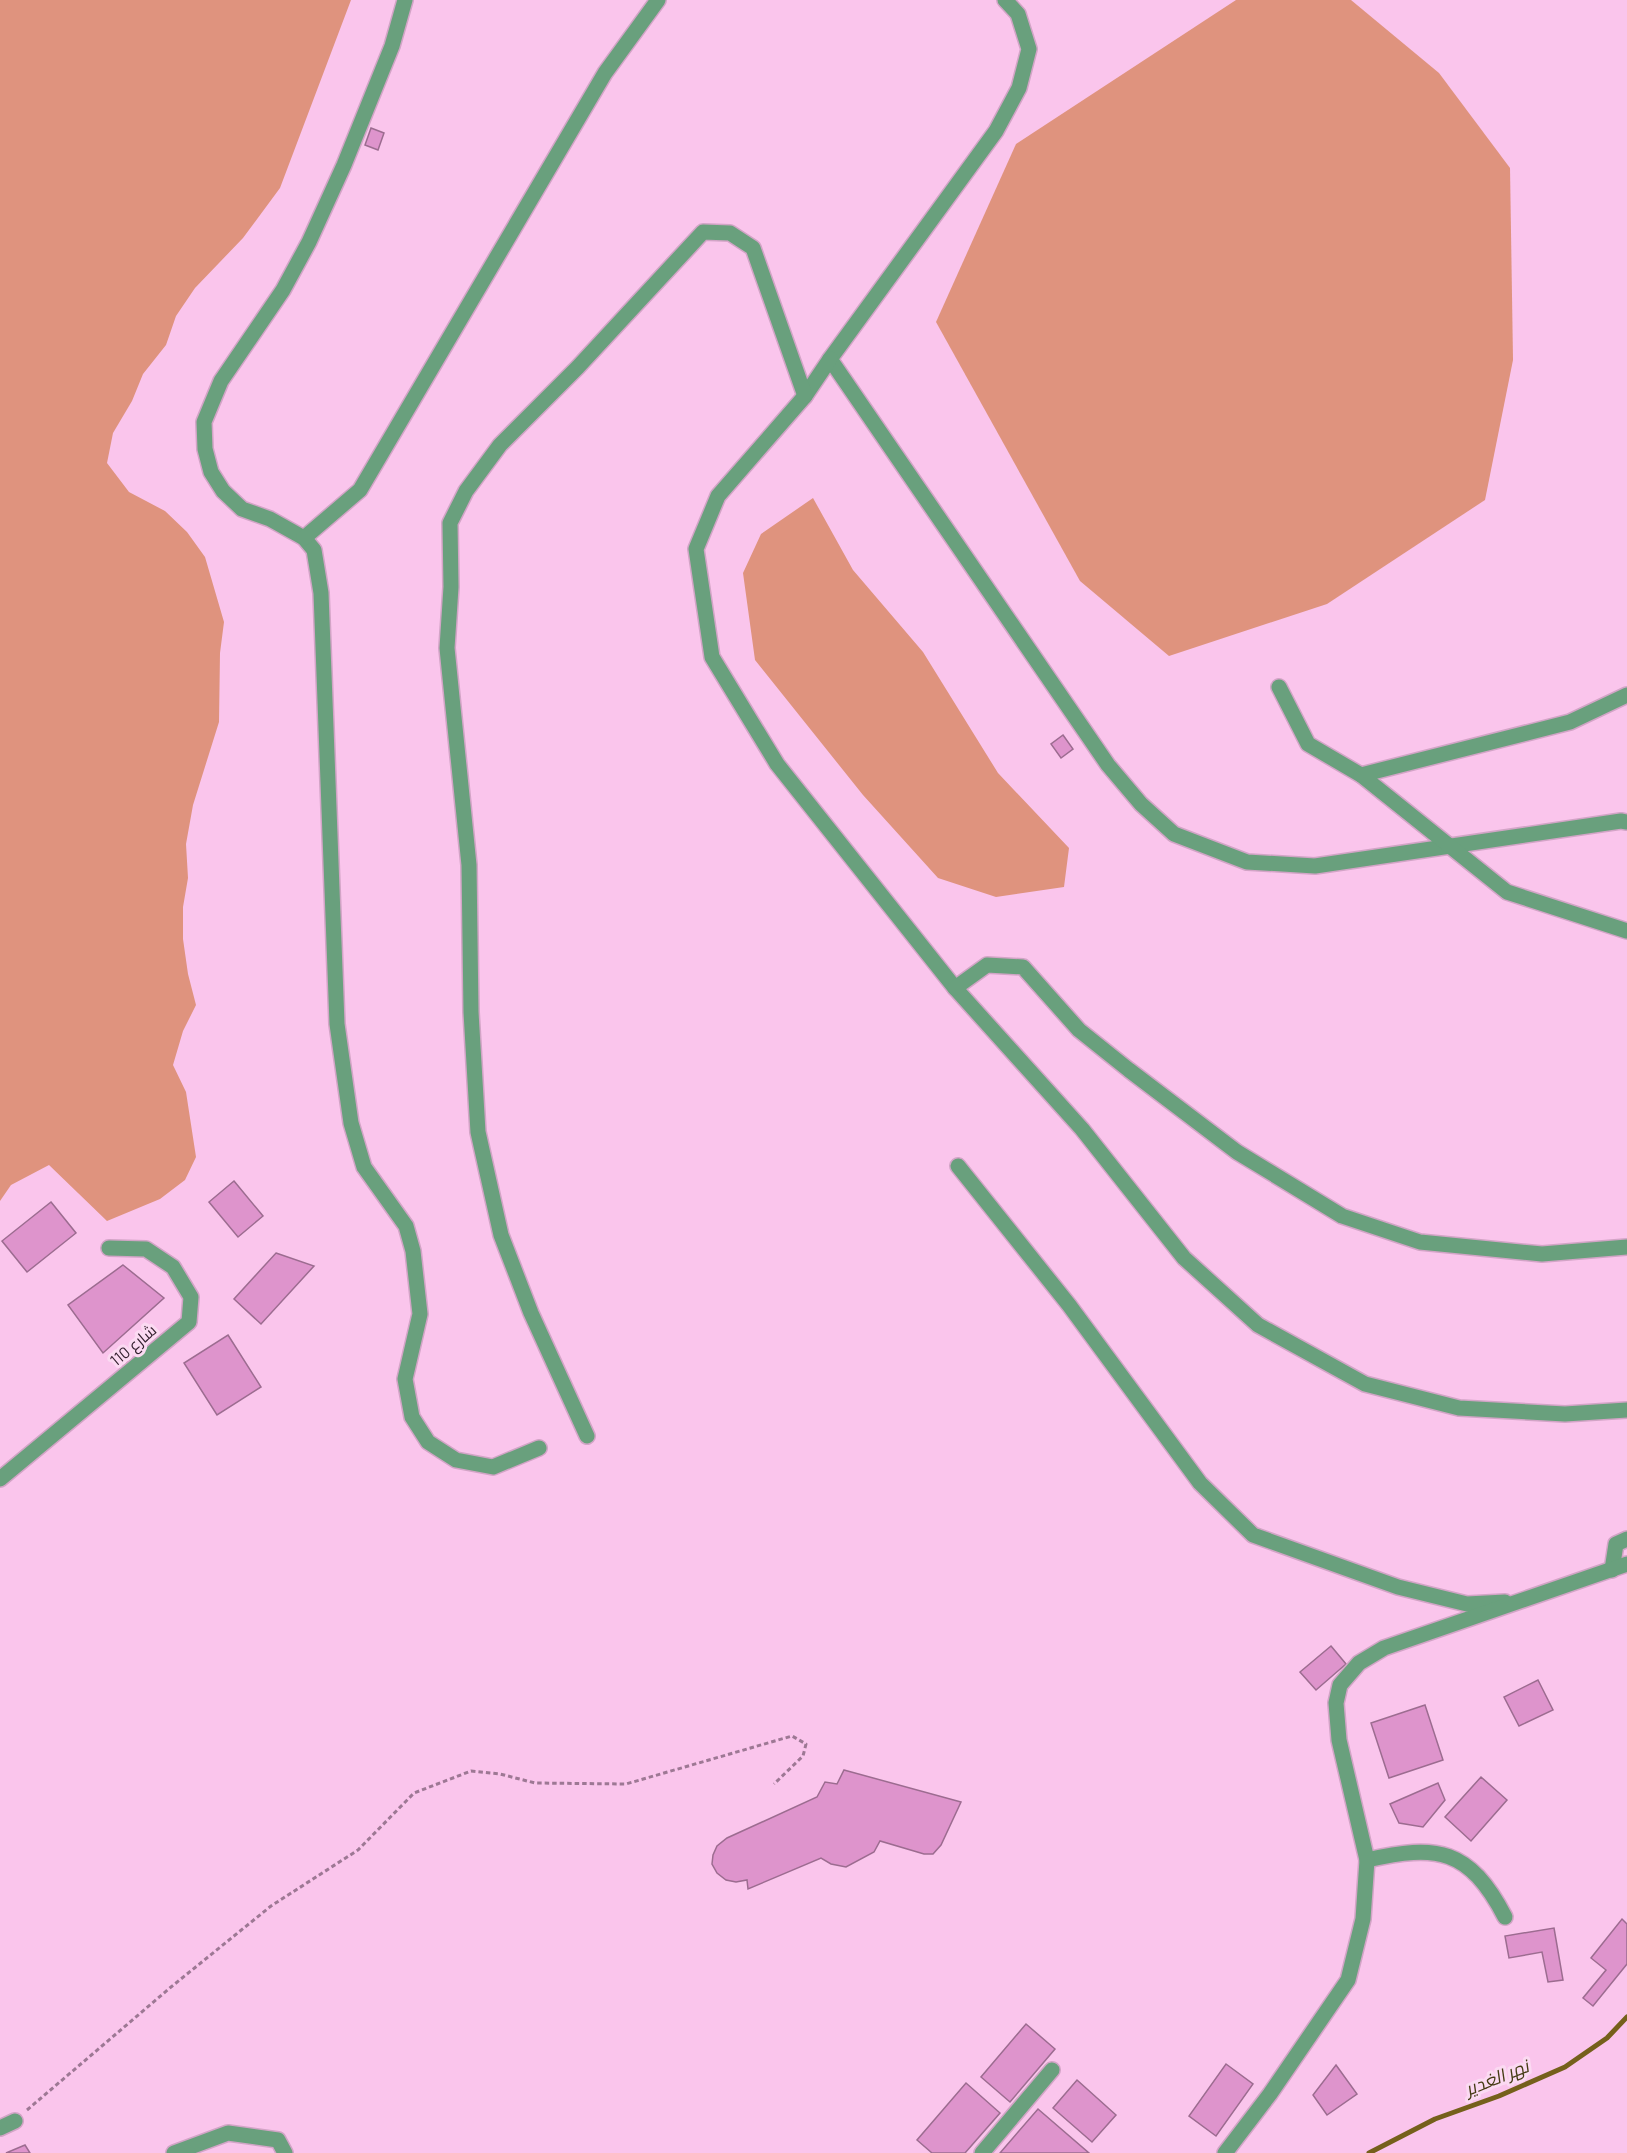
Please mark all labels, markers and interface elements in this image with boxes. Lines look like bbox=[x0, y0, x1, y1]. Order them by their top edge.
street label: شارع 110 bbox=[106, 1320, 162, 1372]
water label: نهر الغدير bbox=[1460, 2054, 1534, 2101]

